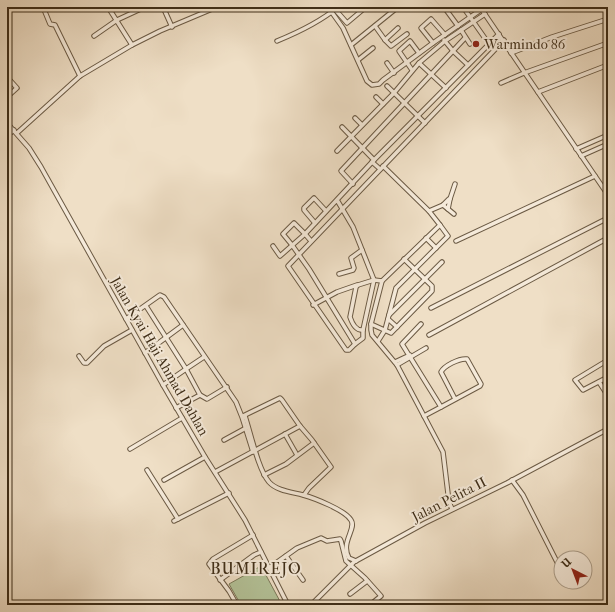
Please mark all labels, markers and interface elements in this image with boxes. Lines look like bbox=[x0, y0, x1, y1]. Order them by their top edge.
place label: Warmindo 86 bbox=[483, 36, 566, 53]
marker: Warmindo 86 bbox=[471, 39, 481, 49]
street label: Jalan Kyai Haji Ahmad Dahlan bbox=[106, 273, 212, 439]
street label: Jalan Pelita II bbox=[408, 473, 490, 526]
north arrow bbox=[553, 550, 593, 590]
text: U bbox=[558, 555, 574, 571]
district label: BUMIREJO bbox=[210, 559, 302, 578]

